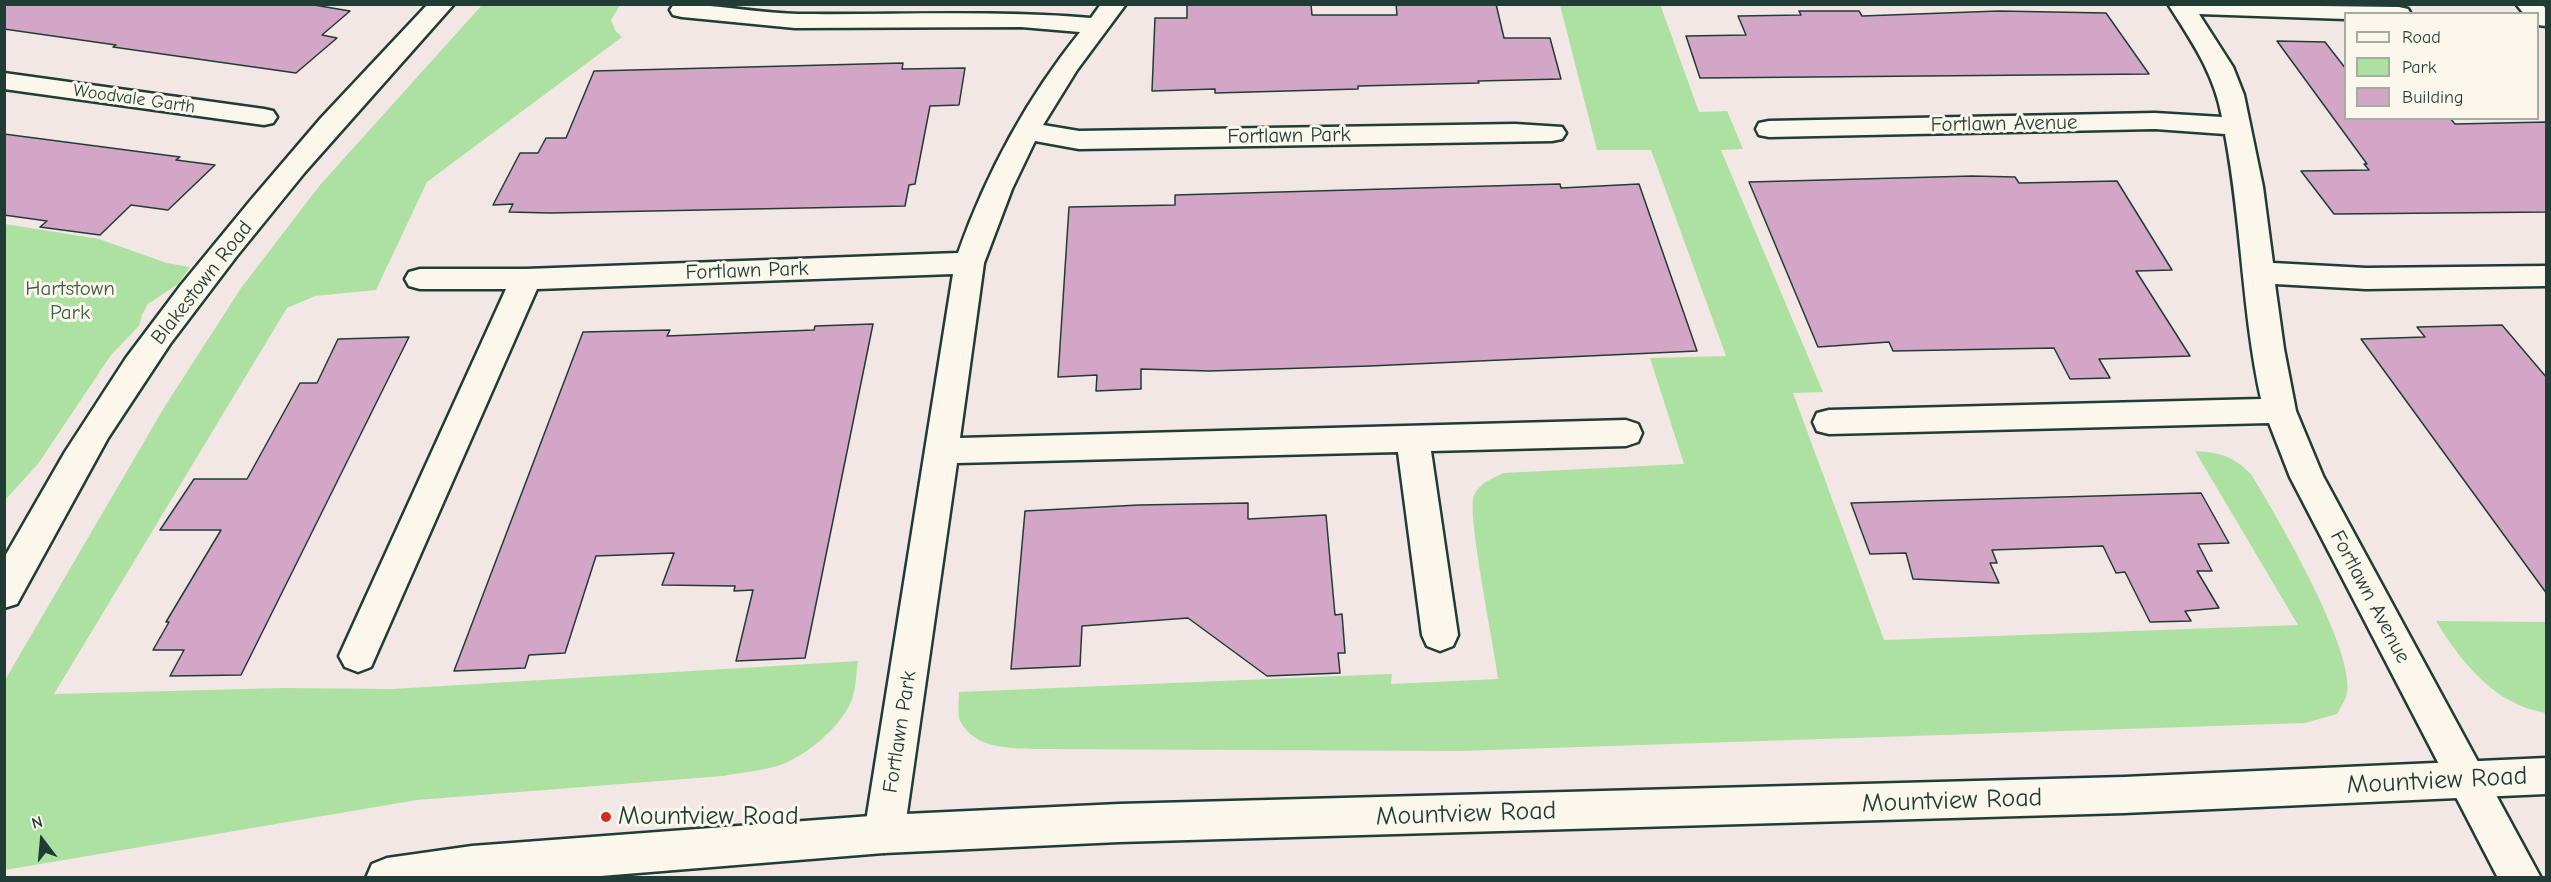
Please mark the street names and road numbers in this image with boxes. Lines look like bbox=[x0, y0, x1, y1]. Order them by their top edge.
street label: Woodvale Garth bbox=[72, 80, 196, 118]
street label: Fortlawn Avenue bbox=[1930, 110, 2078, 138]
street label: Fortlawn Park bbox=[1227, 122, 1351, 150]
street label: Blakestown Road bbox=[146, 216, 258, 350]
street label: Fortlawn Park bbox=[685, 256, 809, 286]
street label: Fortlawn Avenue bbox=[2324, 526, 2416, 668]
street label: Fortlawn Park bbox=[878, 669, 922, 795]
street label: Mountview Road bbox=[2346, 761, 2528, 801]
street label: Mountview Road bbox=[1861, 782, 2043, 820]
street label: Mountview Road bbox=[1375, 795, 1557, 833]

